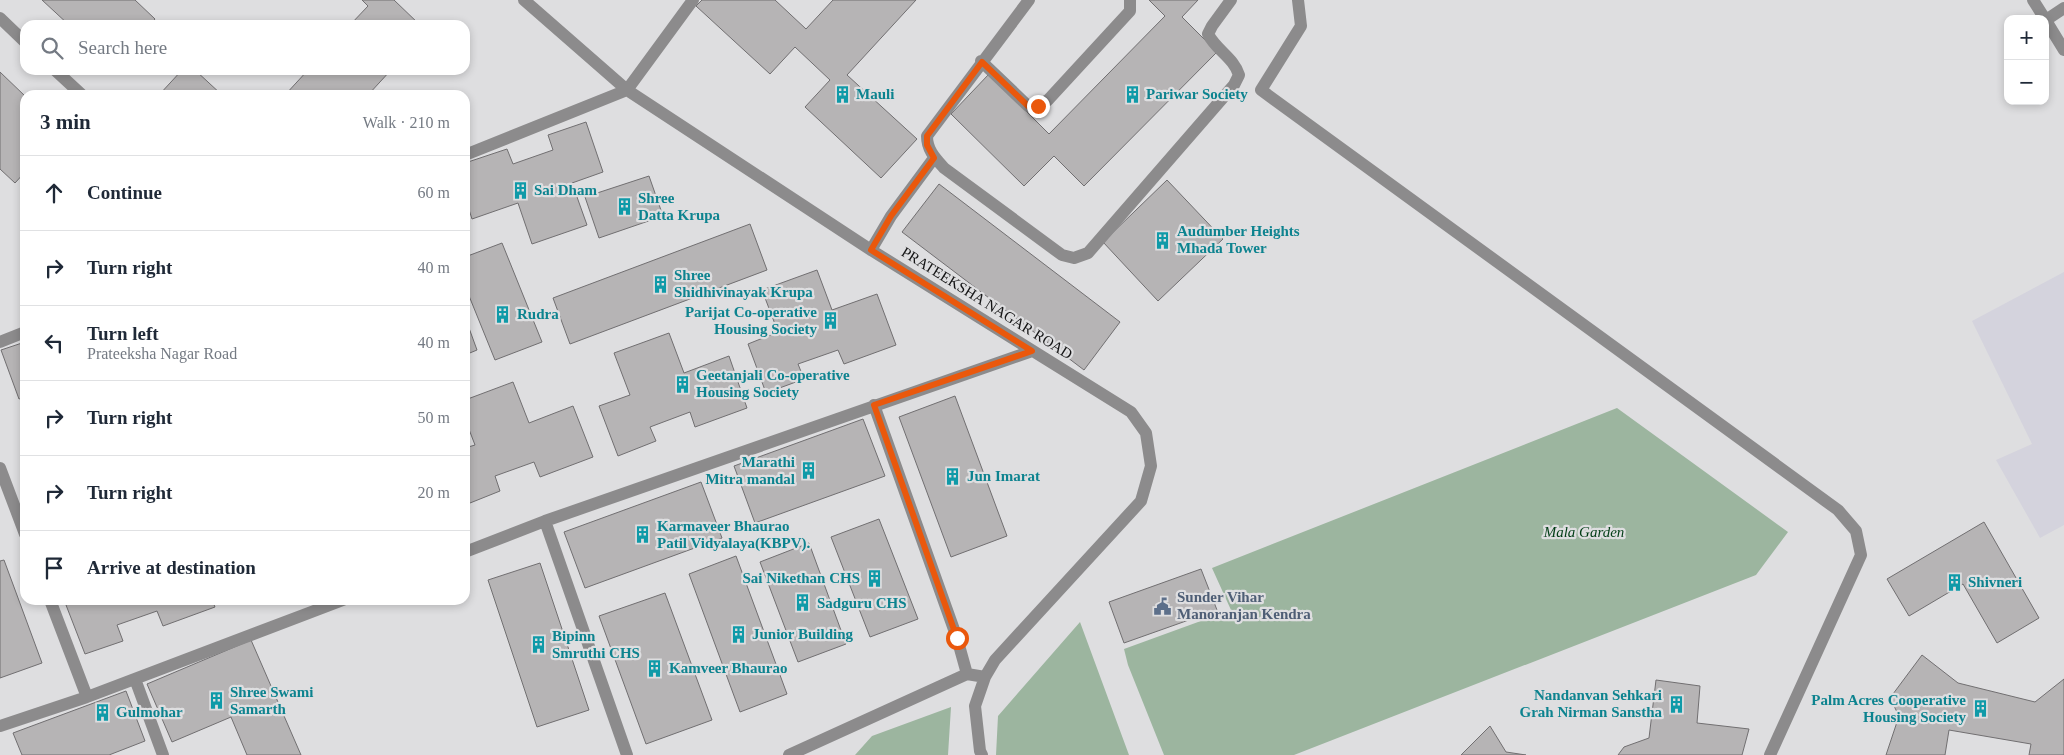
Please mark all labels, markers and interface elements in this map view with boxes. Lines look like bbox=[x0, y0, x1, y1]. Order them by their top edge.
map controls bbox=[2004, 15, 2049, 105]
button: + bbox=[2004, 15, 2049, 60]
search box bbox=[20, 20, 470, 75]
icon: search bbox=[38, 34, 66, 62]
text: Search here bbox=[78, 37, 167, 58]
button: − bbox=[2004, 60, 2049, 105]
building icon: Mauli bbox=[832, 84, 852, 104]
building icon: Pariwar Society bbox=[1122, 84, 1142, 104]
place label: Mauli bbox=[856, 86, 894, 102]
place label: Pariwar Society bbox=[1146, 86, 1248, 102]
route end bbox=[1027, 95, 1050, 118]
text: 3 min bbox=[40, 110, 91, 134]
text: Walk · 210 m bbox=[363, 114, 450, 131]
icon: ahead bbox=[40, 179, 68, 207]
building icon: Sai Dham bbox=[510, 180, 530, 200]
text: Continue bbox=[87, 182, 162, 203]
place label: Sai Dham bbox=[534, 182, 597, 198]
text: 60 m bbox=[418, 184, 450, 201]
place label: Shree Datta Krupa bbox=[638, 190, 721, 223]
building icon: Shree Datta Krupa bbox=[614, 197, 634, 217]
place label: Audumber Heights Mhada Tower bbox=[1177, 223, 1300, 256]
building icon: Audumber Heights Mhada Tower bbox=[1153, 230, 1173, 250]
street label: PRATEEKSHA NAGAR ROAD bbox=[899, 244, 1075, 362]
icon: right bbox=[40, 254, 68, 282]
text: Turn right bbox=[87, 257, 172, 278]
text: 40 m bbox=[418, 259, 450, 276]
place label: Shree Shidhivinayak Krupa bbox=[674, 267, 813, 300]
building icon: Shree Shidhivinayak Krupa bbox=[650, 274, 670, 294]
building icon: Rudra bbox=[493, 304, 513, 324]
place label: Parijat Co-operative Housing Society bbox=[685, 304, 817, 337]
place label: Rudra bbox=[517, 306, 559, 322]
building icon: Parijat Co-operative Housing Society bbox=[821, 311, 841, 331]
text: Turn left bbox=[87, 323, 159, 344]
icon: left bbox=[40, 329, 68, 357]
text: 40 m bbox=[418, 334, 450, 351]
text: Prateeksha Nagar Road bbox=[87, 345, 237, 362]
place label: Geetanjali Co-operative Housing Society bbox=[696, 367, 850, 400]
building icon: Geetanjali Co-operative Housing Society bbox=[672, 374, 692, 394]
icon: right bbox=[40, 404, 68, 432]
text: Turn right bbox=[87, 407, 172, 428]
text: 50 m bbox=[418, 409, 450, 426]
place label: Marathi Mitra mandal bbox=[705, 454, 795, 487]
building icon: Marathi Mitra mandal bbox=[799, 461, 819, 481]
building icon: Jun Imarat bbox=[943, 466, 963, 486]
place label: Jun Imarat bbox=[967, 468, 1040, 484]
icon: right bbox=[40, 479, 68, 507]
text: Turn right bbox=[87, 482, 172, 503]
text: 20 m bbox=[418, 484, 450, 501]
place label: Karmaveer Bhaurao Patil Vidyalaya(KBPV). bbox=[657, 518, 811, 552]
park label: Mala Garden bbox=[1543, 524, 1624, 540]
building icon: Karmaveer Bhaurao Patil Vidyalaya(KBPV). bbox=[633, 525, 653, 545]
icon: arrive bbox=[40, 554, 68, 582]
text: Arrive at destination bbox=[87, 557, 256, 578]
building icon: Sai Nikethan CHS bbox=[864, 568, 884, 588]
place label: Sai Nikethan CHS bbox=[742, 570, 860, 586]
building icon: Shivneri bbox=[1944, 572, 1964, 592]
place label: Shivneri bbox=[1968, 574, 2022, 590]
place label: Sunder Vihar Manoranjan Kendra bbox=[1177, 589, 1311, 622]
building icon: Sadguru CHS bbox=[793, 593, 813, 613]
place label: Sadguru CHS bbox=[817, 595, 907, 611]
public building icon: Sunder Vihar Manoranjan Kendra bbox=[1153, 596, 1173, 616]
building icon: Junior Building bbox=[728, 624, 748, 644]
place label: Junior Building bbox=[752, 626, 854, 642]
route start bbox=[946, 627, 969, 650]
place label: Bipinn Smruthi CHS bbox=[552, 628, 640, 661]
building icon: Bipinn Smruthi CHS bbox=[528, 635, 548, 655]
building icon: Kamveer Bhaurao bbox=[645, 658, 665, 678]
place label: Kamveer Bhaurao bbox=[669, 660, 787, 676]
place label: Shree Swami Samarth bbox=[230, 684, 313, 717]
place label: Nandanvan Sehkari Grah Nirman Sanstha bbox=[1519, 687, 1662, 720]
building icon: Shree Swami Samarth bbox=[206, 691, 226, 711]
place label: Palm Acres Cooperative Housing Society bbox=[1811, 692, 1966, 725]
building icon: Nandanvan Sehkari Grah Nirman Sanstha bbox=[1666, 694, 1686, 714]
building icon: Palm Acres Cooperative Housing Society bbox=[1970, 699, 1990, 719]
building icon: Gulmohar bbox=[92, 702, 112, 722]
place label: Gulmohar bbox=[116, 704, 183, 720]

